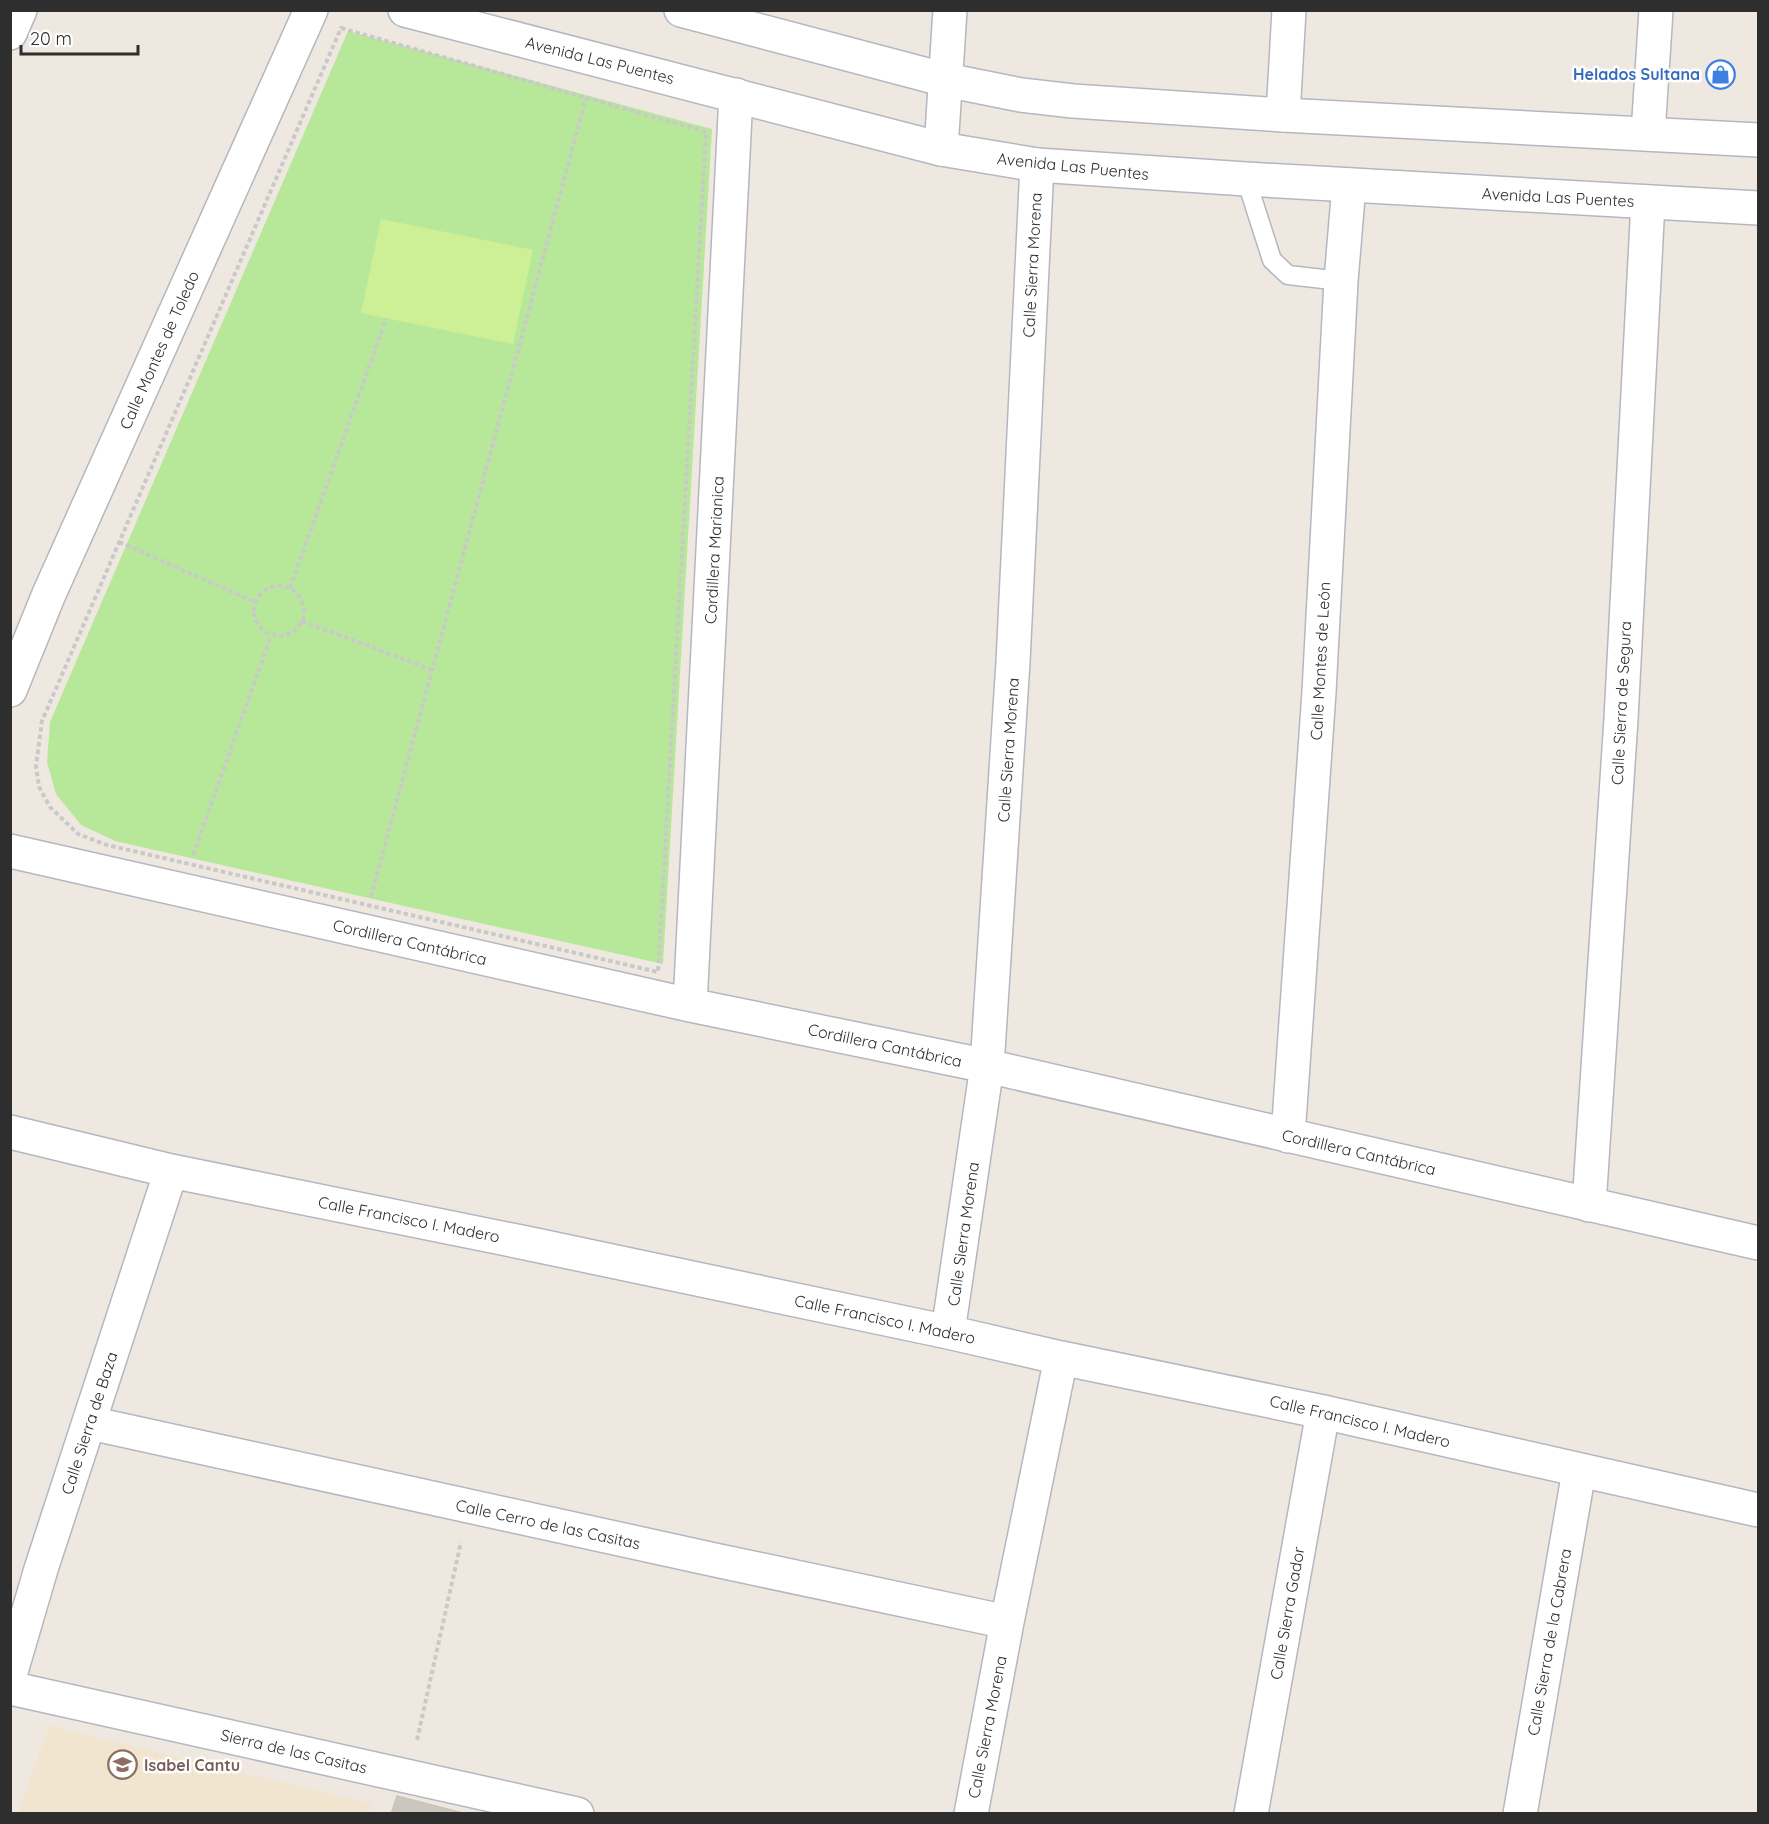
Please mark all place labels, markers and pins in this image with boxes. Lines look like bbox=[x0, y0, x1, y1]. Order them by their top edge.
shop icon: Helados Sultana bbox=[1705, 58, 1737, 90]
place label: Helados Sultana bbox=[1573, 64, 1700, 84]
school or university icon: Isabel Cantu bbox=[107, 1749, 139, 1781]
place label: Isabel Cantu bbox=[144, 1755, 240, 1775]

